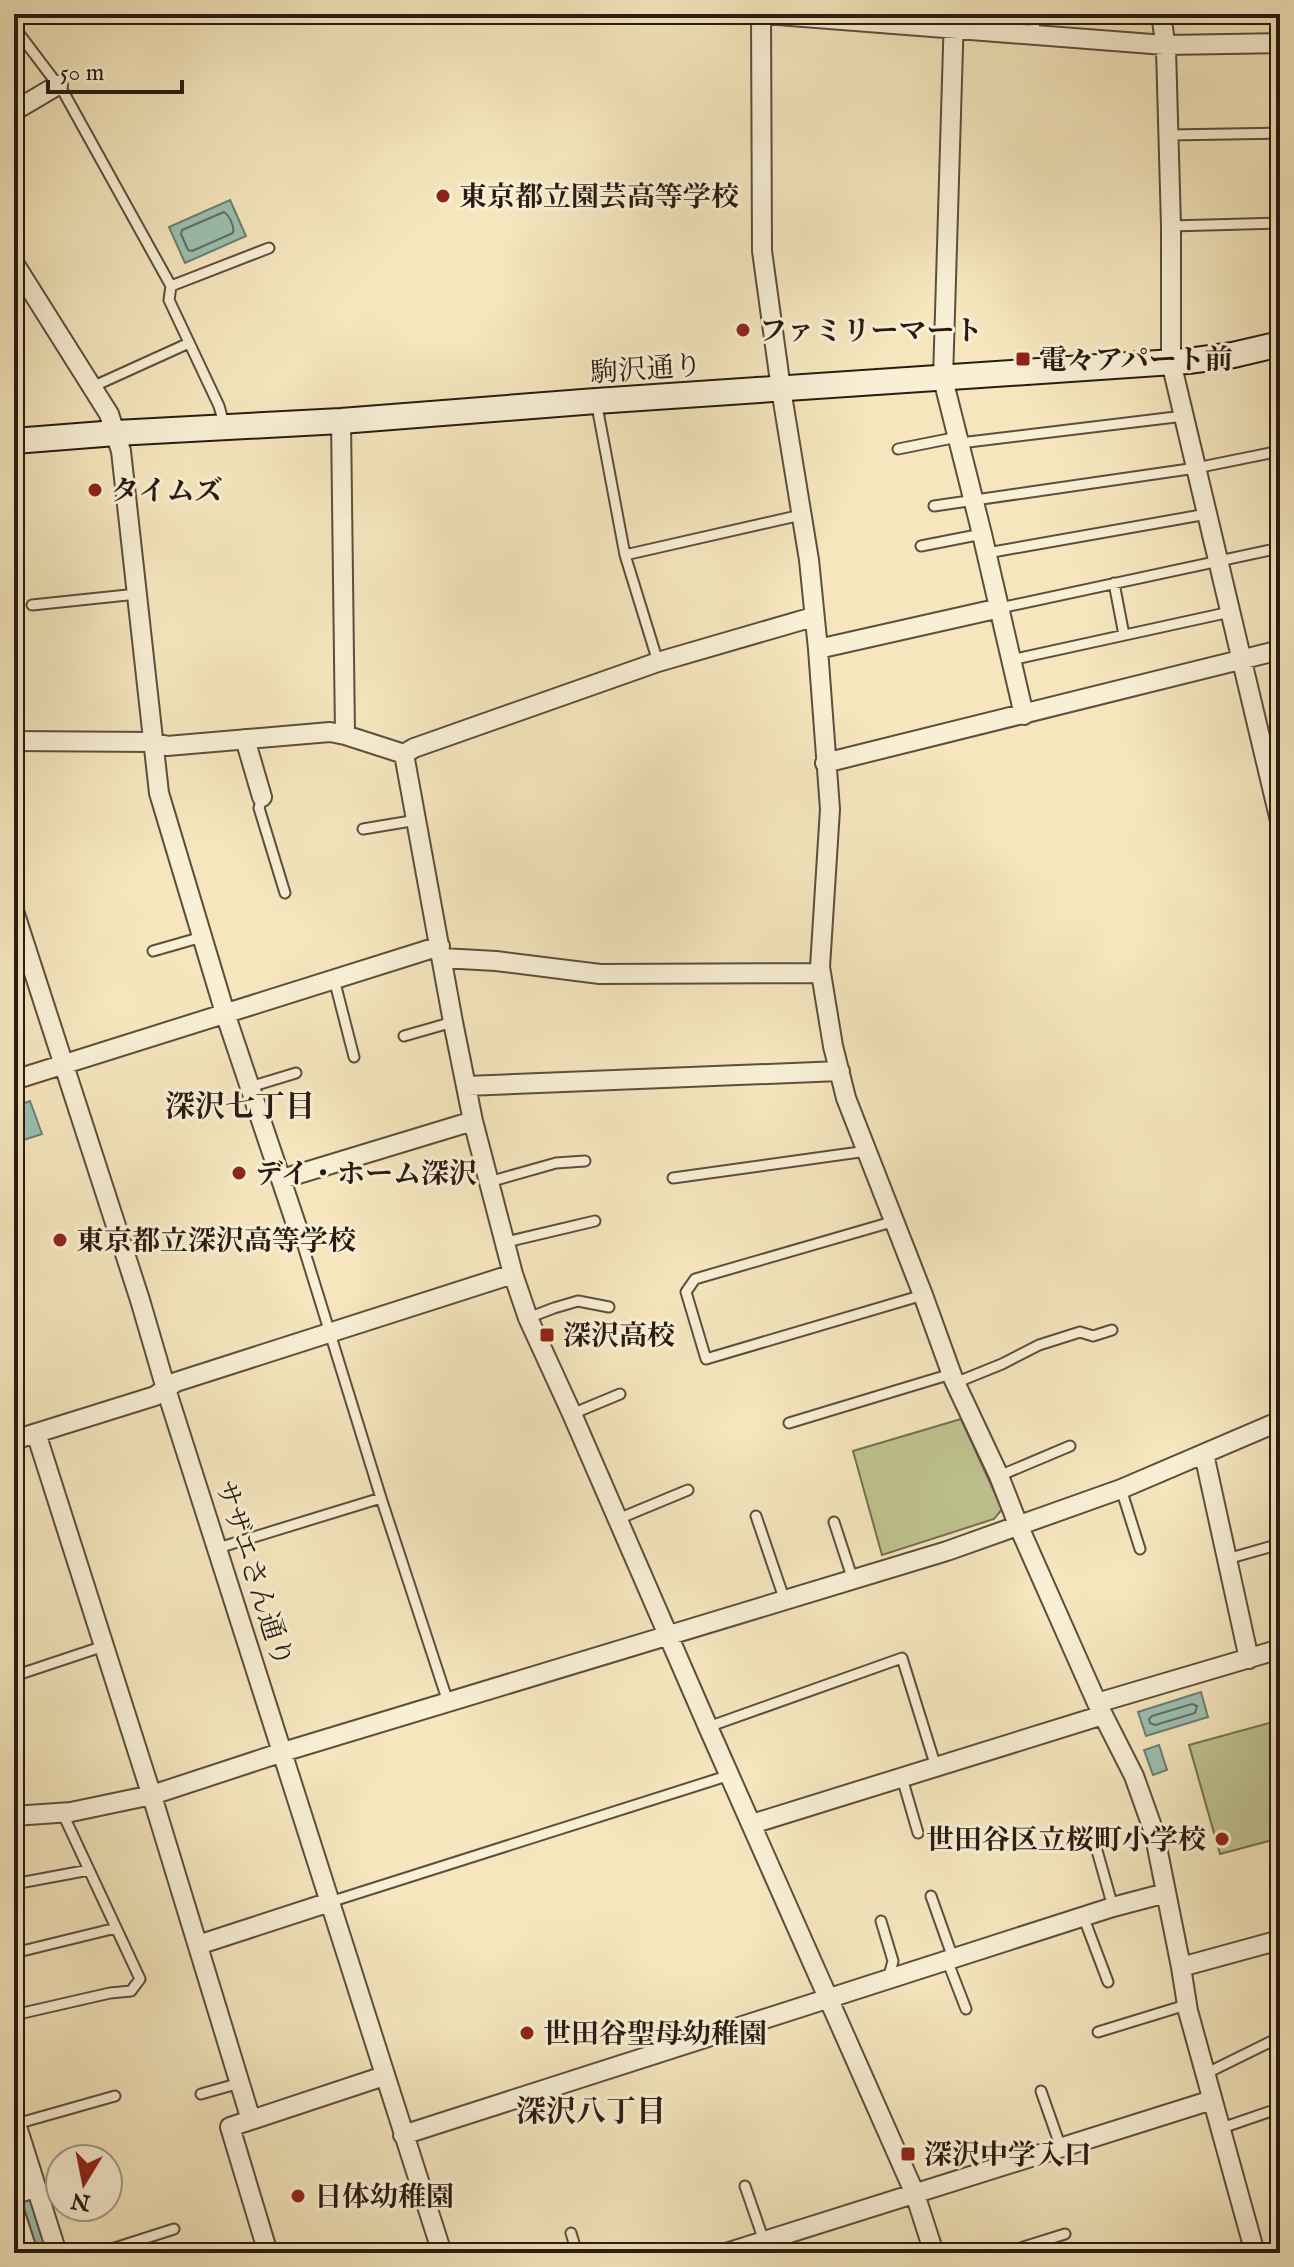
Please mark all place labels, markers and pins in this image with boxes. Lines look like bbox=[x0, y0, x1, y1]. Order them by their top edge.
place label: 東京都立園芸高等学校 bbox=[459, 181, 739, 216]
marker: 東京都立園芸高等学校 bbox=[434, 187, 452, 205]
place label: ファミリーマート bbox=[759, 315, 982, 350]
marker: ファミリーマート bbox=[734, 321, 752, 339]
place label: 電々アパート前 bbox=[1039, 344, 1233, 379]
marker: 電々アパート前 bbox=[1014, 350, 1032, 368]
place label: タイムズ bbox=[111, 475, 222, 510]
marker: タイムズ bbox=[86, 481, 104, 499]
place label: デイ・ホーム深沢 bbox=[255, 1158, 477, 1193]
marker: デイ・ホーム深沢 bbox=[230, 1164, 248, 1182]
place label: 東京都立深沢高等学校 bbox=[76, 1225, 356, 1260]
marker: 東京都立深沢高等学校 bbox=[51, 1231, 69, 1249]
place label: 深沢高校 bbox=[563, 1320, 675, 1355]
marker: 深沢高校 bbox=[538, 1326, 556, 1344]
place label: 世田谷区立桜町小学校 bbox=[926, 1824, 1206, 1859]
marker: 世田谷区立桜町小学校 bbox=[1213, 1830, 1231, 1848]
place label: 世田谷聖母幼稚園 bbox=[543, 2018, 767, 2053]
marker: 世田谷聖母幼稚園 bbox=[518, 2024, 536, 2042]
place label: 深沢中学入口 bbox=[924, 2139, 1092, 2174]
marker: 深沢中学入口 bbox=[899, 2145, 917, 2163]
place label: 日体幼稚園 bbox=[314, 2181, 454, 2216]
marker: 日体幼稚園 bbox=[289, 2187, 307, 2205]

